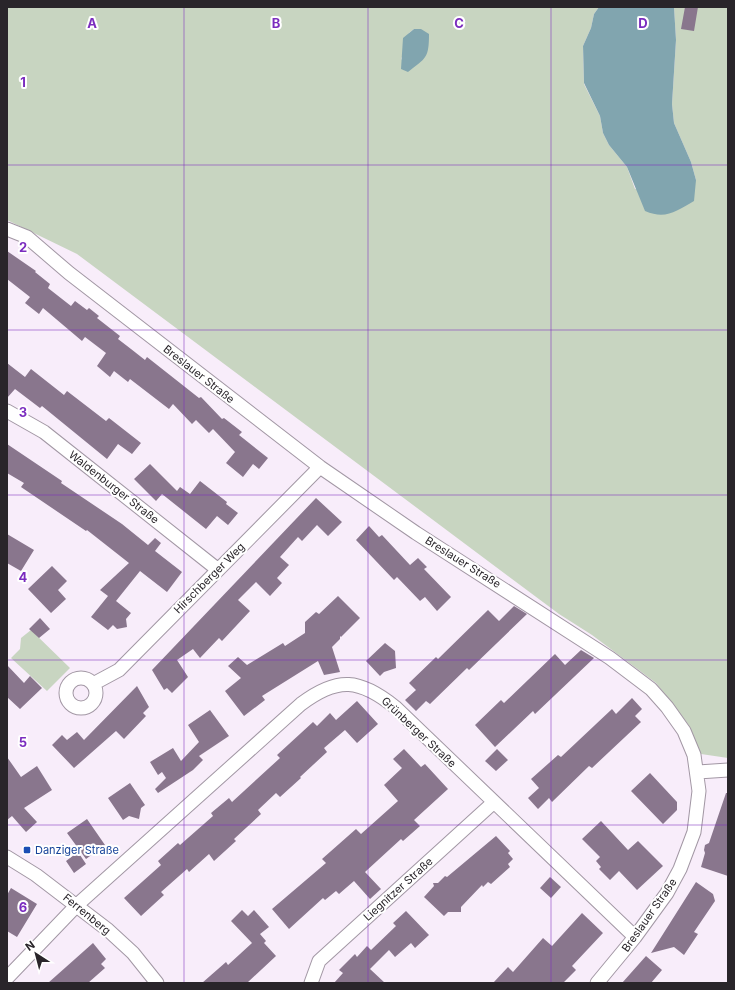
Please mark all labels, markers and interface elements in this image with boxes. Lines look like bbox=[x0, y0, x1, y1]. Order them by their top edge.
text: A bbox=[87, 15, 97, 31]
text: B bbox=[272, 15, 281, 31]
text: C bbox=[454, 15, 464, 31]
text: D bbox=[638, 15, 648, 31]
text: 1 bbox=[20, 74, 26, 90]
text: 2 bbox=[19, 239, 27, 255]
street label: Breslauer Straße bbox=[161, 342, 237, 406]
text: 3 bbox=[19, 404, 27, 420]
street label: Waldenburger Straße bbox=[66, 447, 162, 527]
street label: Breslauer Straße bbox=[423, 533, 503, 591]
street label: Hirschberger Weg bbox=[171, 540, 247, 616]
text: 4 bbox=[19, 569, 28, 585]
street label: Grünberger Straße bbox=[379, 694, 459, 770]
text: 5 bbox=[19, 734, 27, 750]
place label: Danziger Straße bbox=[35, 843, 119, 857]
marker: Danziger Straße bbox=[22, 845, 32, 855]
street label: Liegnitzer Straße bbox=[360, 854, 436, 924]
street label: Breslauer Straße bbox=[618, 876, 680, 954]
street label: Ferrenberg bbox=[60, 890, 114, 938]
text: 6 bbox=[19, 899, 27, 915]
north arrow bbox=[16, 934, 56, 974]
text: N bbox=[23, 938, 38, 954]

